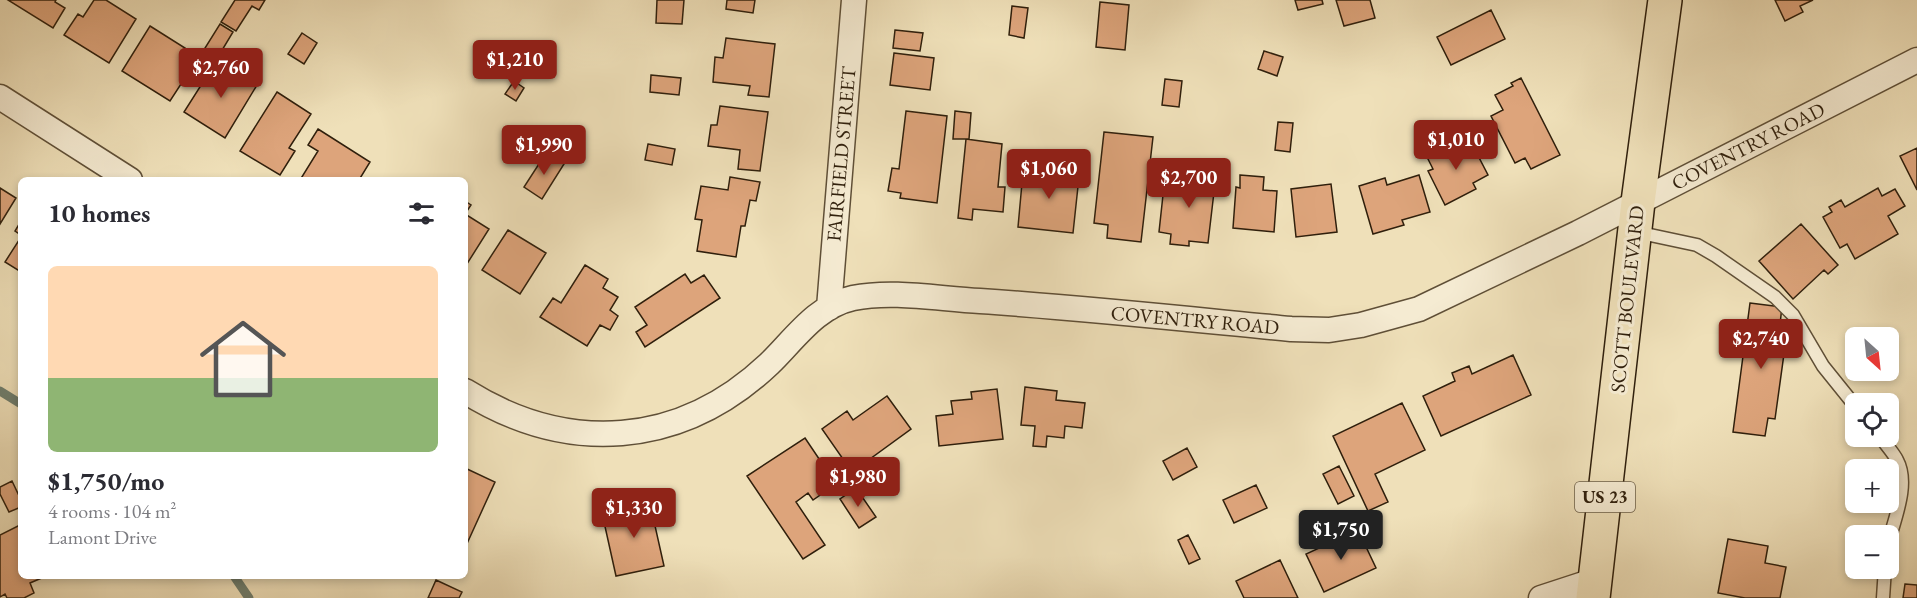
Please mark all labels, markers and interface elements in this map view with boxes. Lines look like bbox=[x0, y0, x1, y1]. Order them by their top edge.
pin: $1,210 bbox=[466, 40, 564, 91]
text: $1,210 bbox=[487, 46, 543, 72]
pin: $2,760 bbox=[172, 48, 270, 99]
text: $2,760 bbox=[193, 54, 249, 80]
street label: FAIRFIELD STREET bbox=[820, 65, 862, 243]
street label: COVENTRY ROAD bbox=[1667, 96, 1829, 196]
pin: $1,010 bbox=[1407, 120, 1505, 171]
pin: $1,990 bbox=[495, 125, 593, 176]
text: $1,010 bbox=[1428, 126, 1484, 152]
text: $1,990 bbox=[516, 131, 572, 157]
pin: $1,060 bbox=[1000, 149, 1098, 200]
text: $1,060 bbox=[1021, 155, 1077, 181]
pin: $2,700 bbox=[1140, 158, 1238, 209]
text: $2,700 bbox=[1161, 164, 1217, 190]
text: 10 homes bbox=[48, 196, 150, 230]
icon: filters bbox=[405, 197, 438, 230]
street label: SCOTT BOULEVARD bbox=[1604, 204, 1650, 394]
street label: COVENTRY ROAD bbox=[1110, 300, 1280, 340]
icon: home bbox=[189, 305, 297, 413]
pin: $2,740 bbox=[1712, 319, 1810, 370]
text: $2,740 bbox=[1733, 325, 1789, 351]
north arrow bbox=[1845, 327, 1899, 381]
map controls bbox=[1845, 327, 1899, 579]
button: locate bbox=[1845, 393, 1899, 447]
pin: $1,980 bbox=[809, 457, 907, 508]
button: + bbox=[1845, 459, 1899, 513]
text: $1,980 bbox=[830, 463, 886, 489]
text: $1,750/mo bbox=[48, 464, 164, 498]
road number: US 23 bbox=[1575, 482, 1635, 512]
pin: $1,330 bbox=[585, 488, 683, 539]
text: $1,330 bbox=[606, 494, 662, 520]
text: 4 rooms · 104 m² bbox=[48, 498, 176, 524]
pin: $1,750 bbox=[1292, 510, 1390, 561]
text: $1,750 bbox=[1313, 516, 1369, 542]
text: Lamont Drive bbox=[48, 524, 157, 550]
button: − bbox=[1845, 525, 1899, 579]

